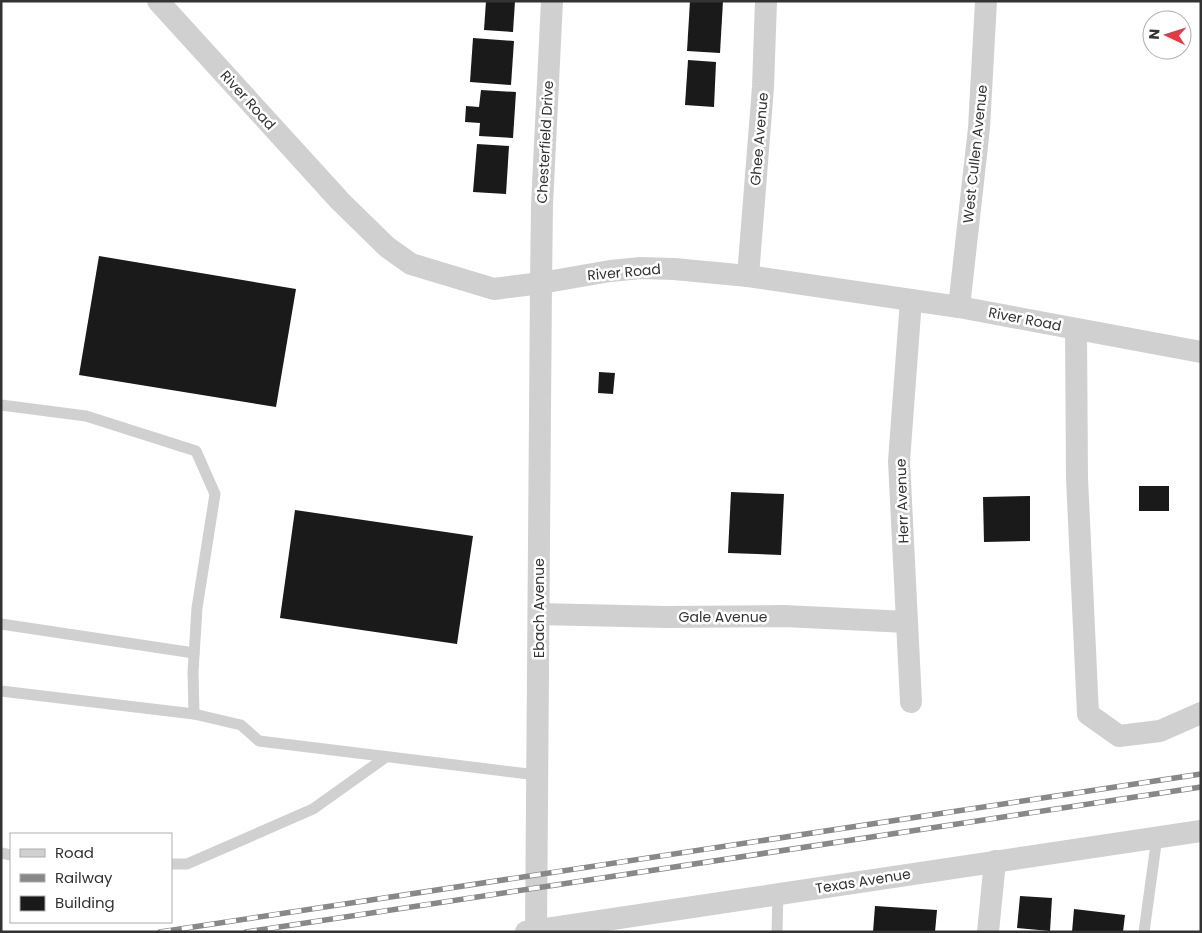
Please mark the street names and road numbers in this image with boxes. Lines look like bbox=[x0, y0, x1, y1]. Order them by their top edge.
street label: River Road bbox=[216, 66, 280, 134]
street label: Chesterfield Drive bbox=[532, 80, 558, 204]
street label: West Cullen Avenue bbox=[958, 83, 992, 224]
street label: Ghee Avenue bbox=[745, 91, 773, 186]
street label: River Road bbox=[586, 259, 662, 285]
street label: River Road bbox=[987, 302, 1063, 336]
street label: Herr Avenue bbox=[891, 458, 913, 544]
street label: Ebach Avenue bbox=[529, 558, 549, 658]
street label: Gale Avenue bbox=[679, 607, 768, 627]
street label: Texas Avenue bbox=[814, 864, 912, 898]

